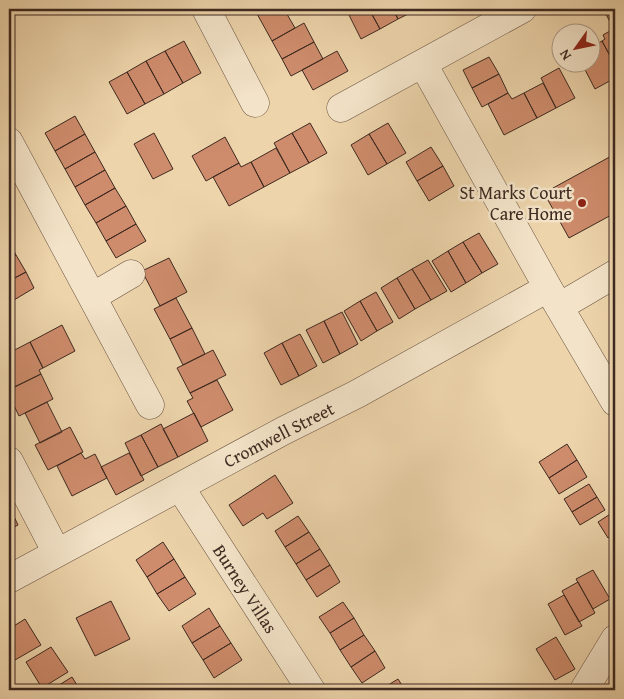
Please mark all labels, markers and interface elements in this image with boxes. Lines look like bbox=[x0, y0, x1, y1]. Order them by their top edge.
north arrow bbox=[552, 22, 602, 72]
text: N bbox=[554, 45, 576, 64]
place label: St Marks Court Care Home bbox=[459, 179, 573, 227]
marker: St Marks Court Care Home bbox=[576, 197, 588, 209]
street label: Cromwell Street bbox=[219, 395, 340, 474]
street label: Burney Villas bbox=[206, 539, 284, 639]

